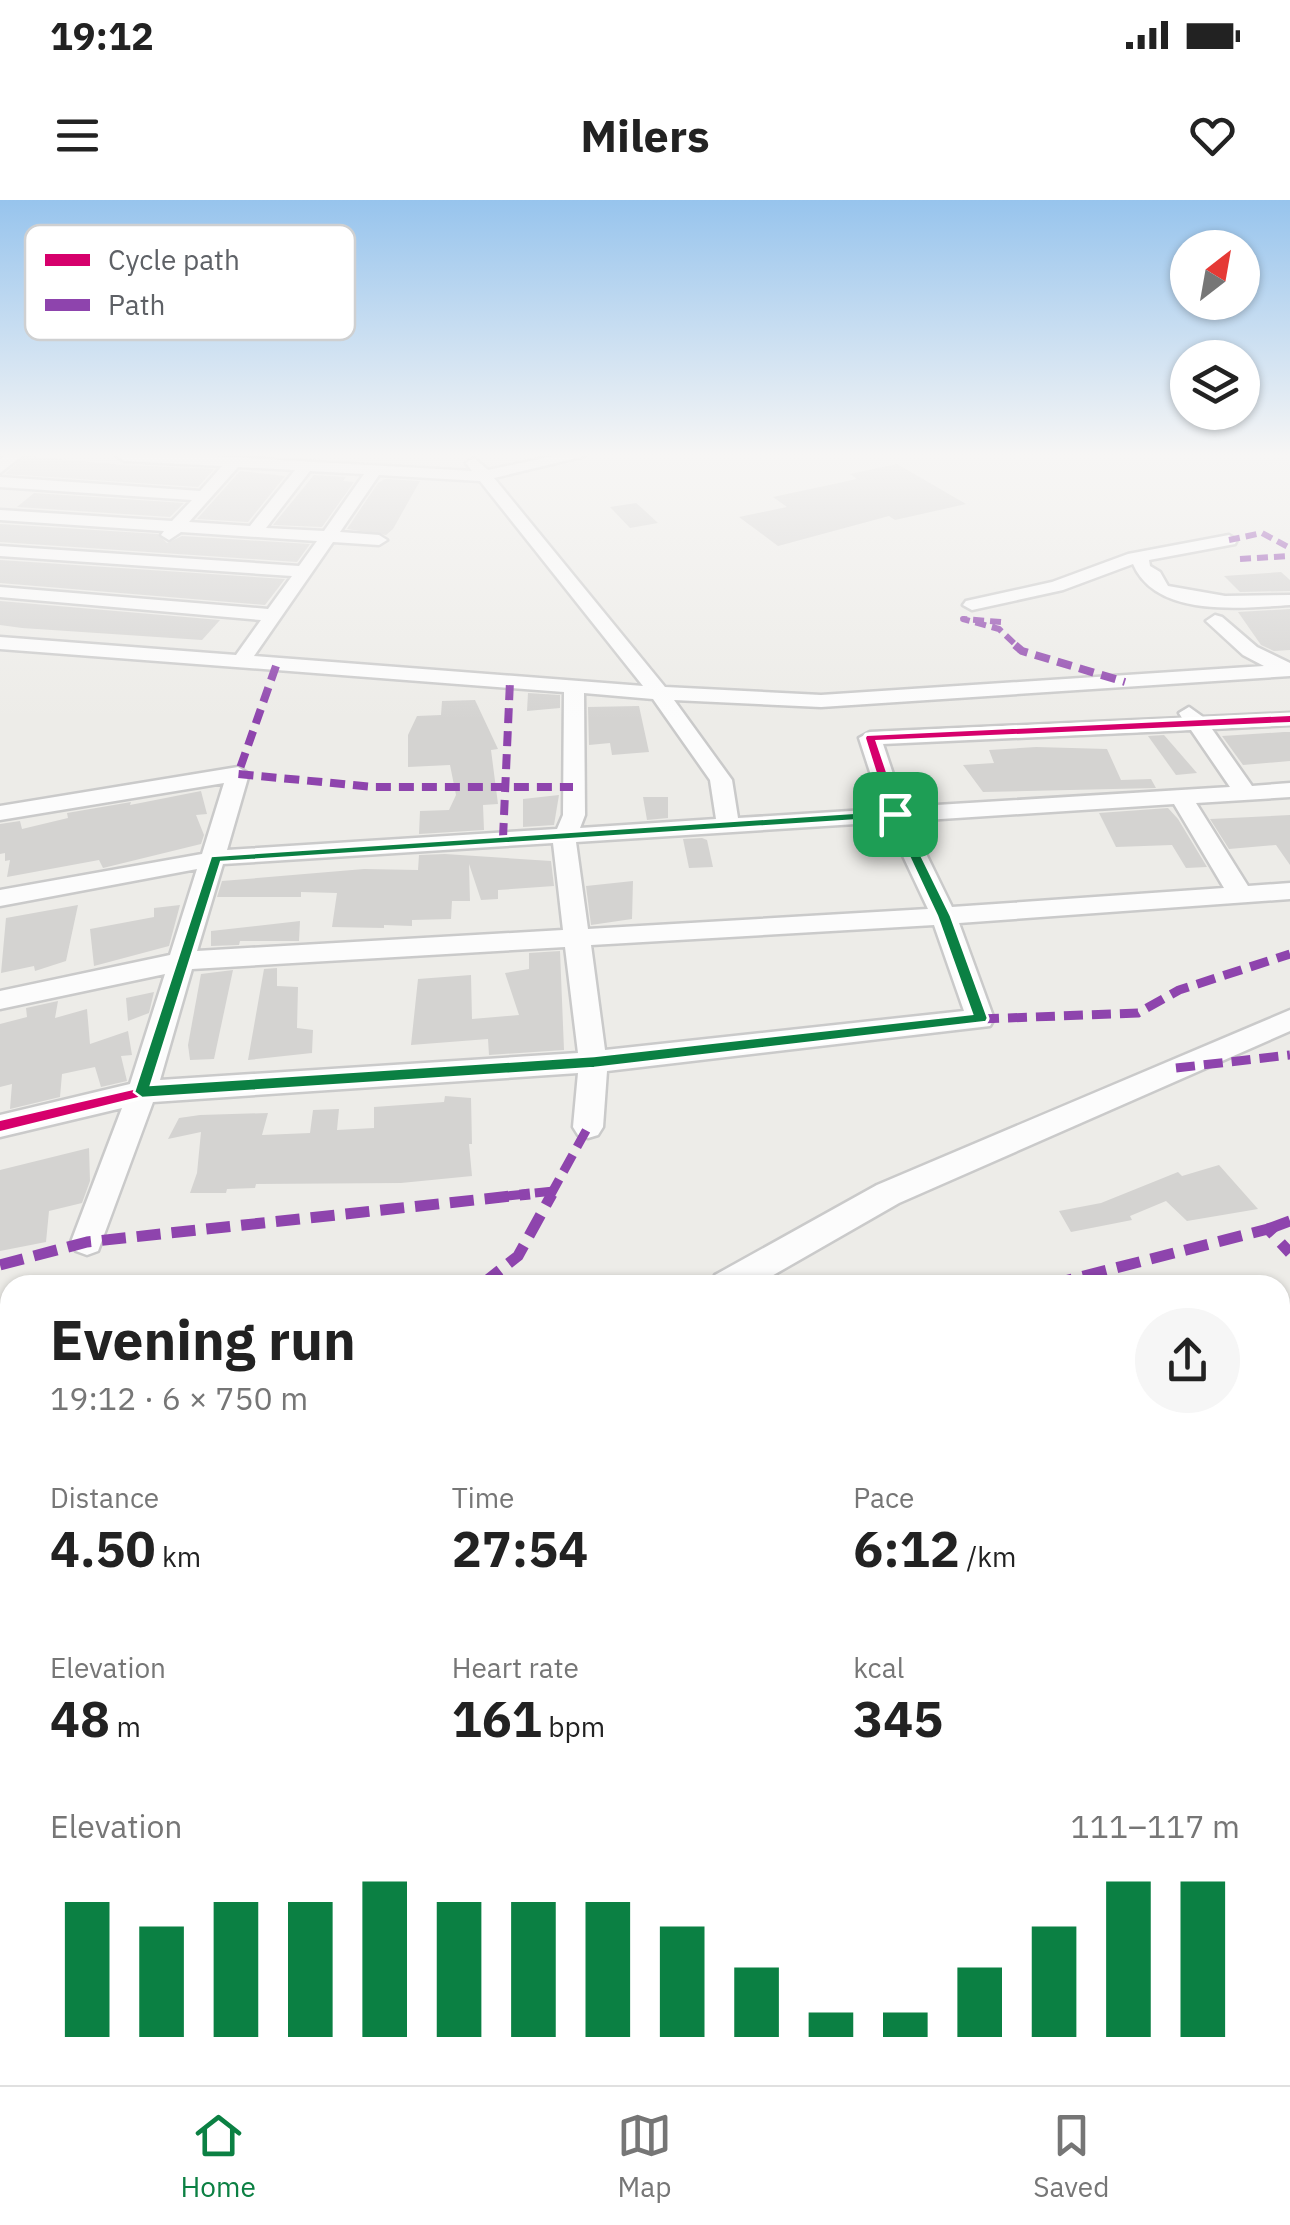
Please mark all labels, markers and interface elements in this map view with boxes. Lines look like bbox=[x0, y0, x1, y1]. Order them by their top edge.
text: 19:12 bbox=[50, 11, 154, 60]
text: Milers bbox=[580, 106, 710, 164]
icon: menu bbox=[50, 108, 105, 163]
icon: heart bbox=[1185, 108, 1240, 163]
legend bbox=[25, 225, 355, 340]
north arrow bbox=[1170, 230, 1260, 320]
map controls bbox=[1170, 230, 1260, 430]
text: Cycle path bbox=[108, 241, 240, 278]
text: Path bbox=[108, 286, 165, 323]
button: layers bbox=[1170, 340, 1260, 430]
pin bbox=[853, 772, 938, 857]
icon: arrive bbox=[868, 787, 923, 842]
text: Evening run bbox=[50, 1304, 356, 1375]
button: share bbox=[1135, 1308, 1240, 1413]
text: 19:12 · 6 × 750 m bbox=[50, 1377, 308, 1419]
text: Distance bbox=[50, 1479, 159, 1516]
text: Time bbox=[452, 1479, 515, 1516]
text: Pace bbox=[853, 1479, 914, 1516]
text: 4.50 bbox=[50, 1516, 156, 1581]
text: 27:54 bbox=[452, 1516, 588, 1581]
text: 6:12 bbox=[853, 1516, 960, 1581]
text: km bbox=[156, 1538, 201, 1575]
text: /km bbox=[960, 1538, 1016, 1575]
text: Elevation bbox=[50, 1649, 166, 1686]
text: Heart rate bbox=[452, 1649, 579, 1686]
text: kcal bbox=[853, 1649, 904, 1686]
text: 48 bbox=[50, 1686, 110, 1751]
text: 161 bbox=[452, 1686, 542, 1751]
text: 345 bbox=[853, 1686, 943, 1751]
text: m bbox=[110, 1708, 141, 1745]
text: bpm bbox=[542, 1708, 605, 1745]
text: Elevation bbox=[50, 1805, 183, 1847]
text: 111–117 m bbox=[1070, 1805, 1240, 1847]
tab: Home bbox=[181, 2108, 256, 2205]
tab: Map bbox=[617, 2108, 672, 2205]
tab: Saved bbox=[1033, 2108, 1109, 2205]

